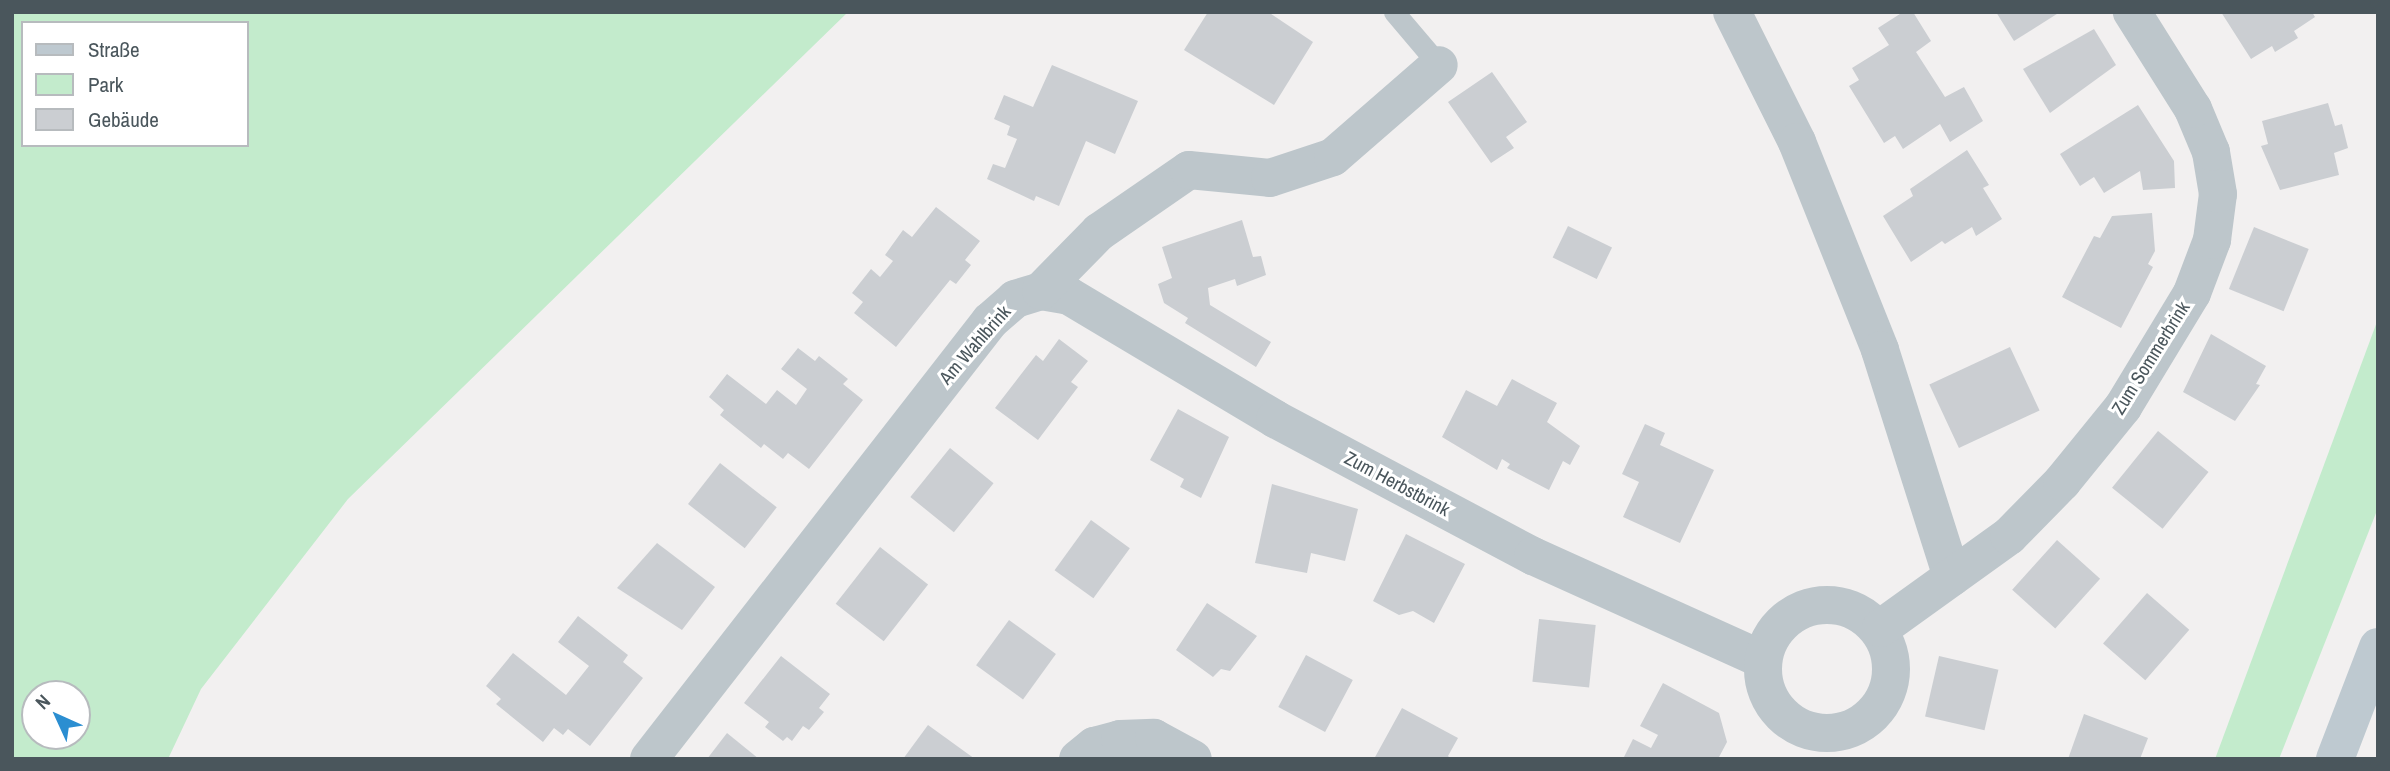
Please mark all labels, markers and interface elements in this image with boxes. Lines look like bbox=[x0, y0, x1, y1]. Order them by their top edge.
legend bbox=[21, 21, 248, 147]
text: Straße bbox=[88, 35, 140, 64]
text: Park bbox=[88, 70, 123, 99]
text: Gebäude bbox=[88, 105, 159, 134]
street label: Zum Sommerbrink bbox=[2107, 297, 2195, 419]
street label: Am Wahlbrink bbox=[934, 301, 1016, 389]
street label: Zum Herbstbrink bbox=[1340, 447, 1454, 521]
north arrow bbox=[21, 680, 91, 750]
text: N bbox=[29, 688, 56, 715]

